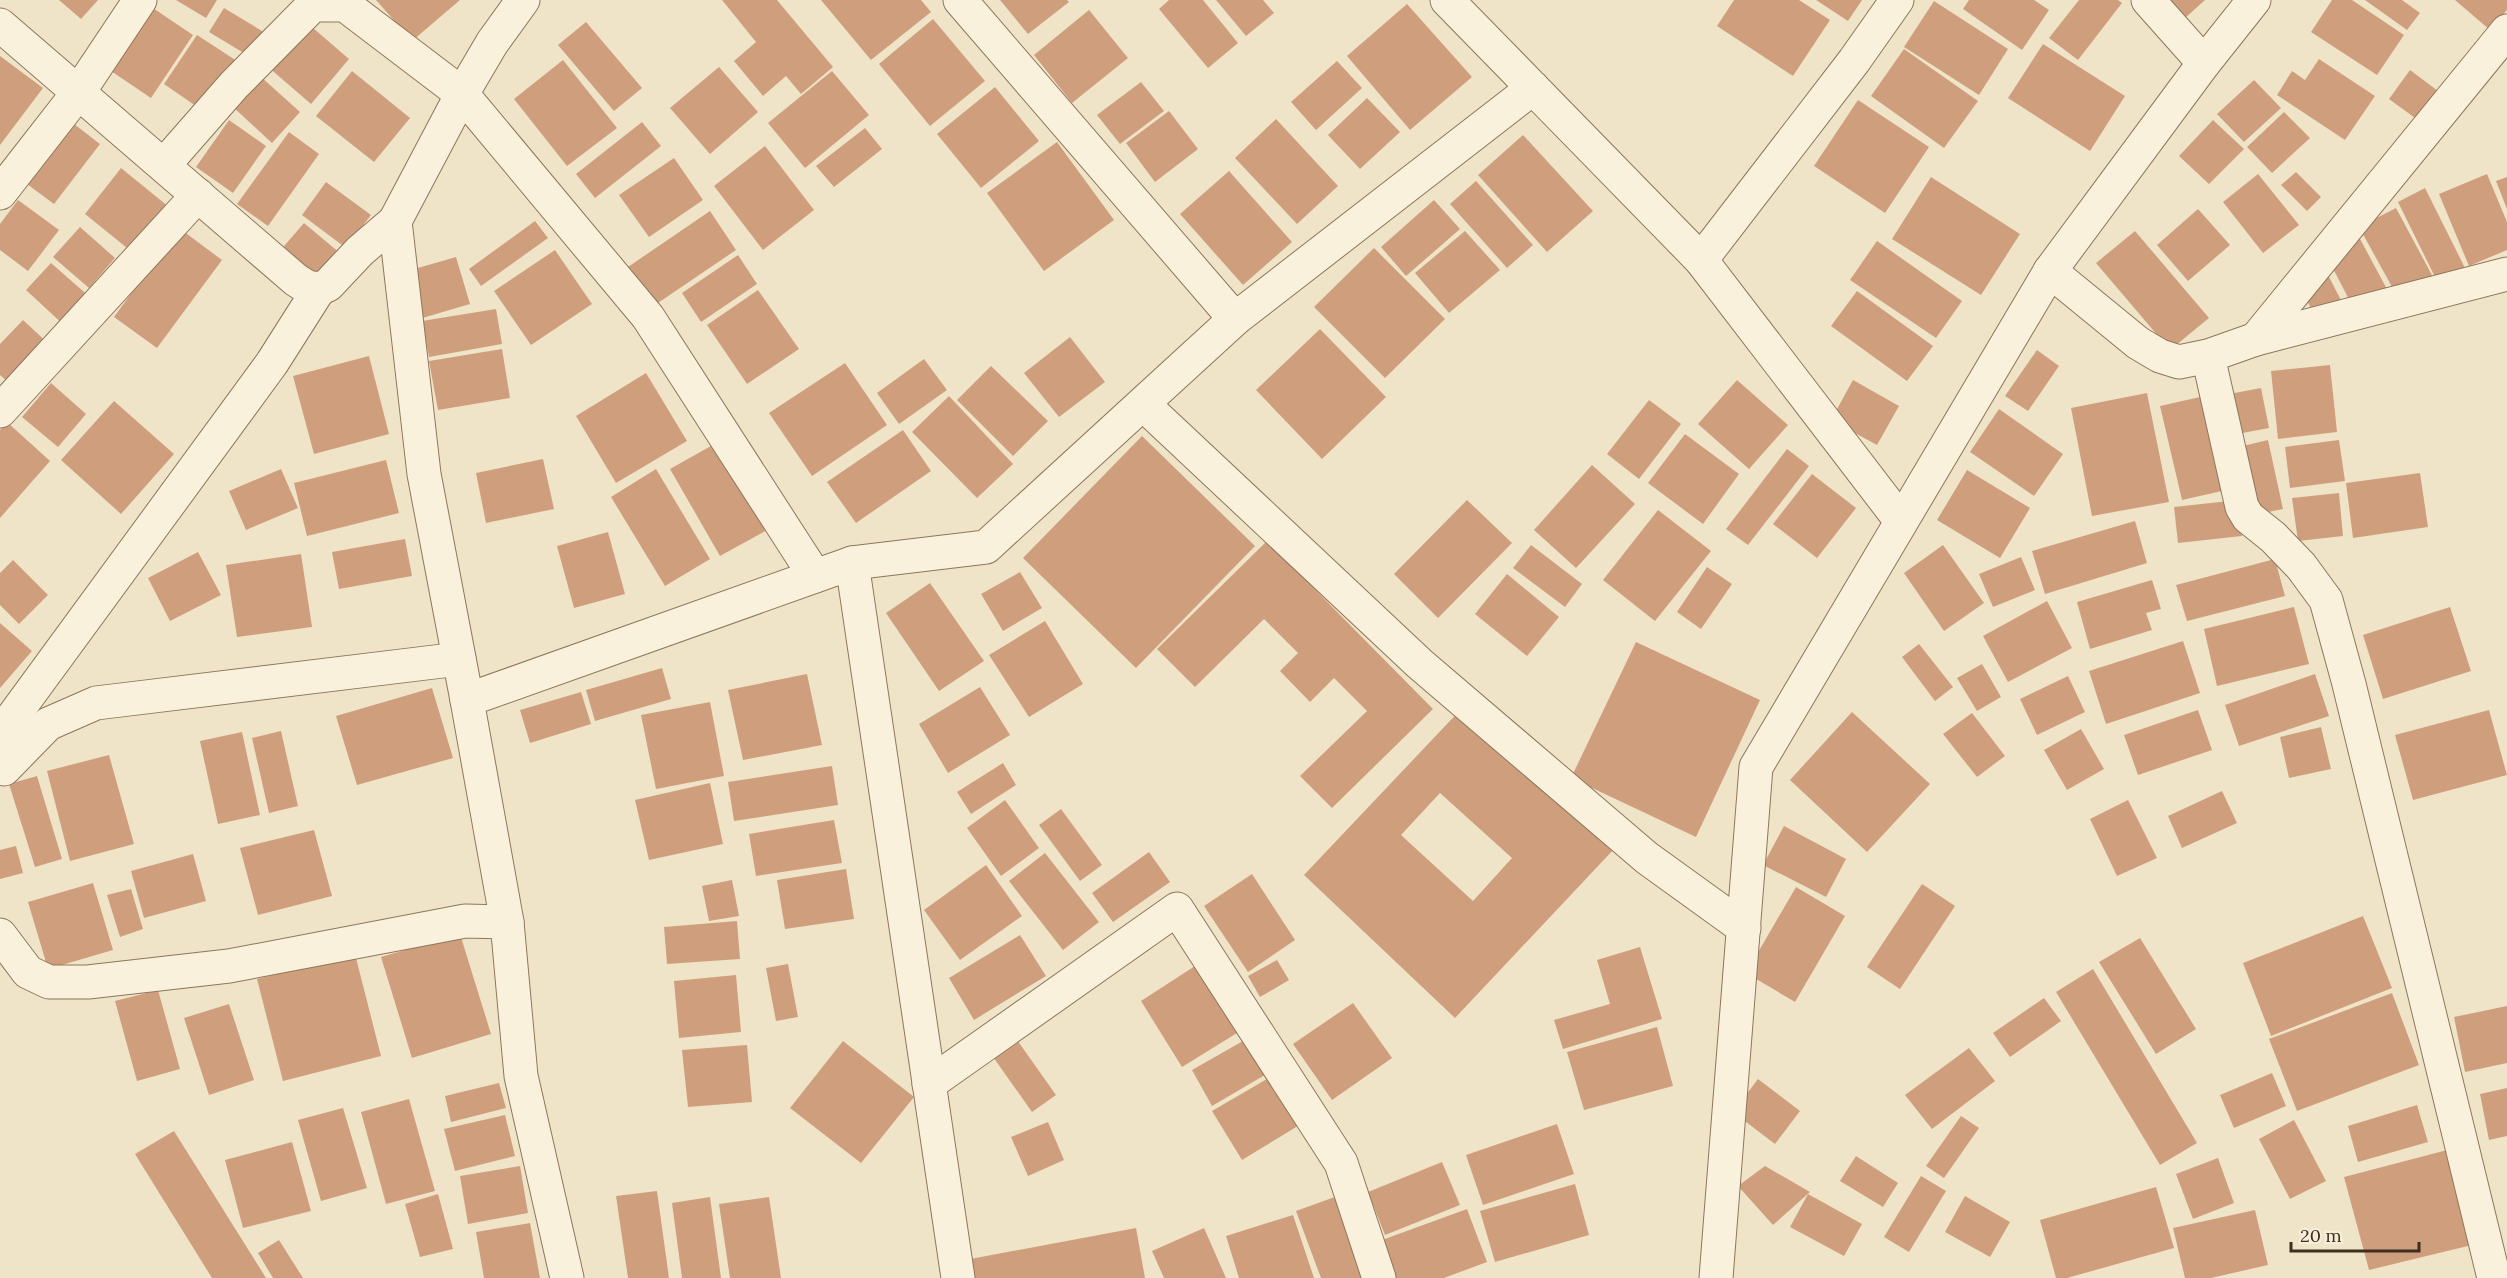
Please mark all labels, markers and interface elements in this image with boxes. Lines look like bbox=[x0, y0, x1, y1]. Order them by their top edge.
scale bar bbox=[2291, 1215, 2418, 1253]
text: 20 m bbox=[2300, 1224, 2342, 1247]

